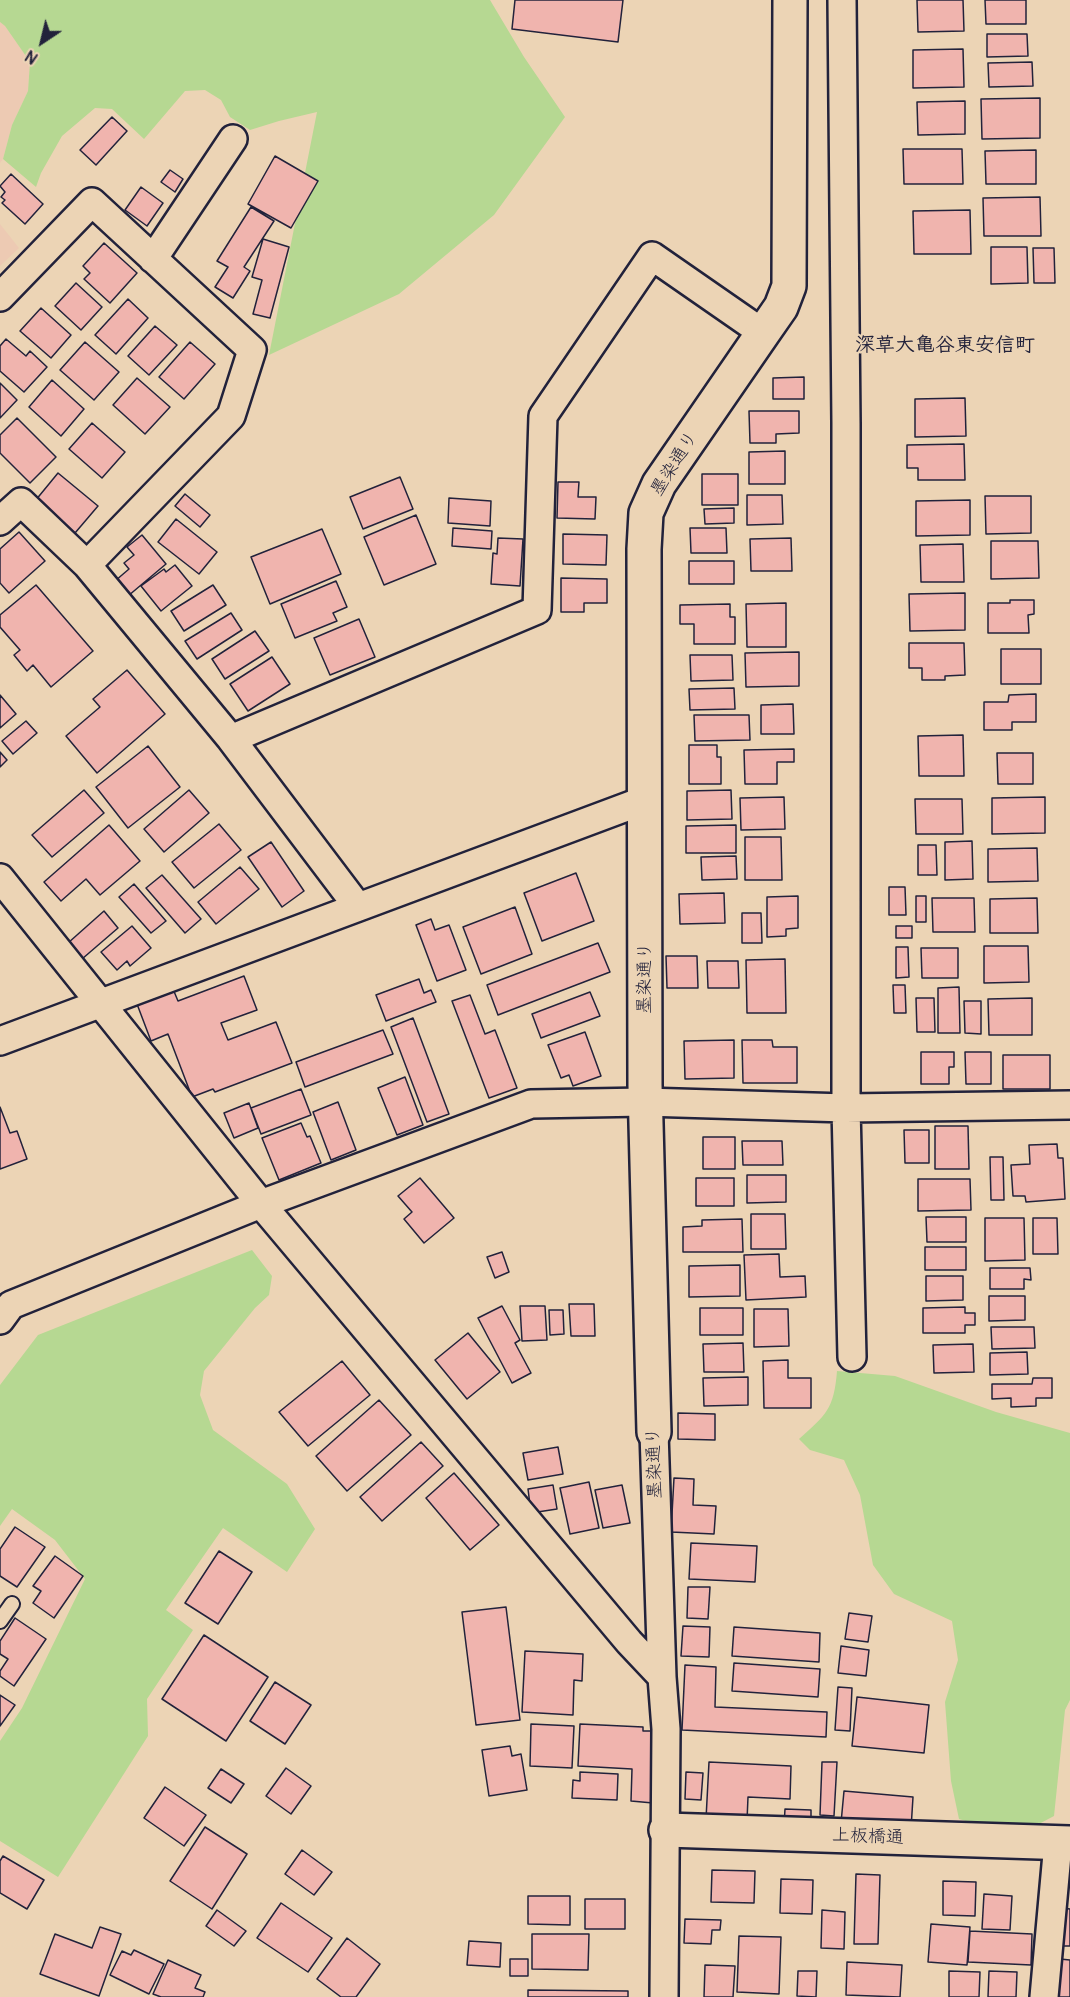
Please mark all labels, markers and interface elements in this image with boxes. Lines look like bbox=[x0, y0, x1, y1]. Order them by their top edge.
north arrow bbox=[12, 12, 72, 72]
text: N bbox=[22, 45, 42, 68]
district label: 深草大亀谷東安信町 bbox=[855, 334, 1035, 358]
street label: 墨染通り bbox=[647, 428, 703, 500]
street label: 墨染通り bbox=[634, 942, 656, 1014]
street label: 墨染通り bbox=[643, 1427, 667, 1499]
street label: 上板橋通 bbox=[832, 1825, 904, 1849]

